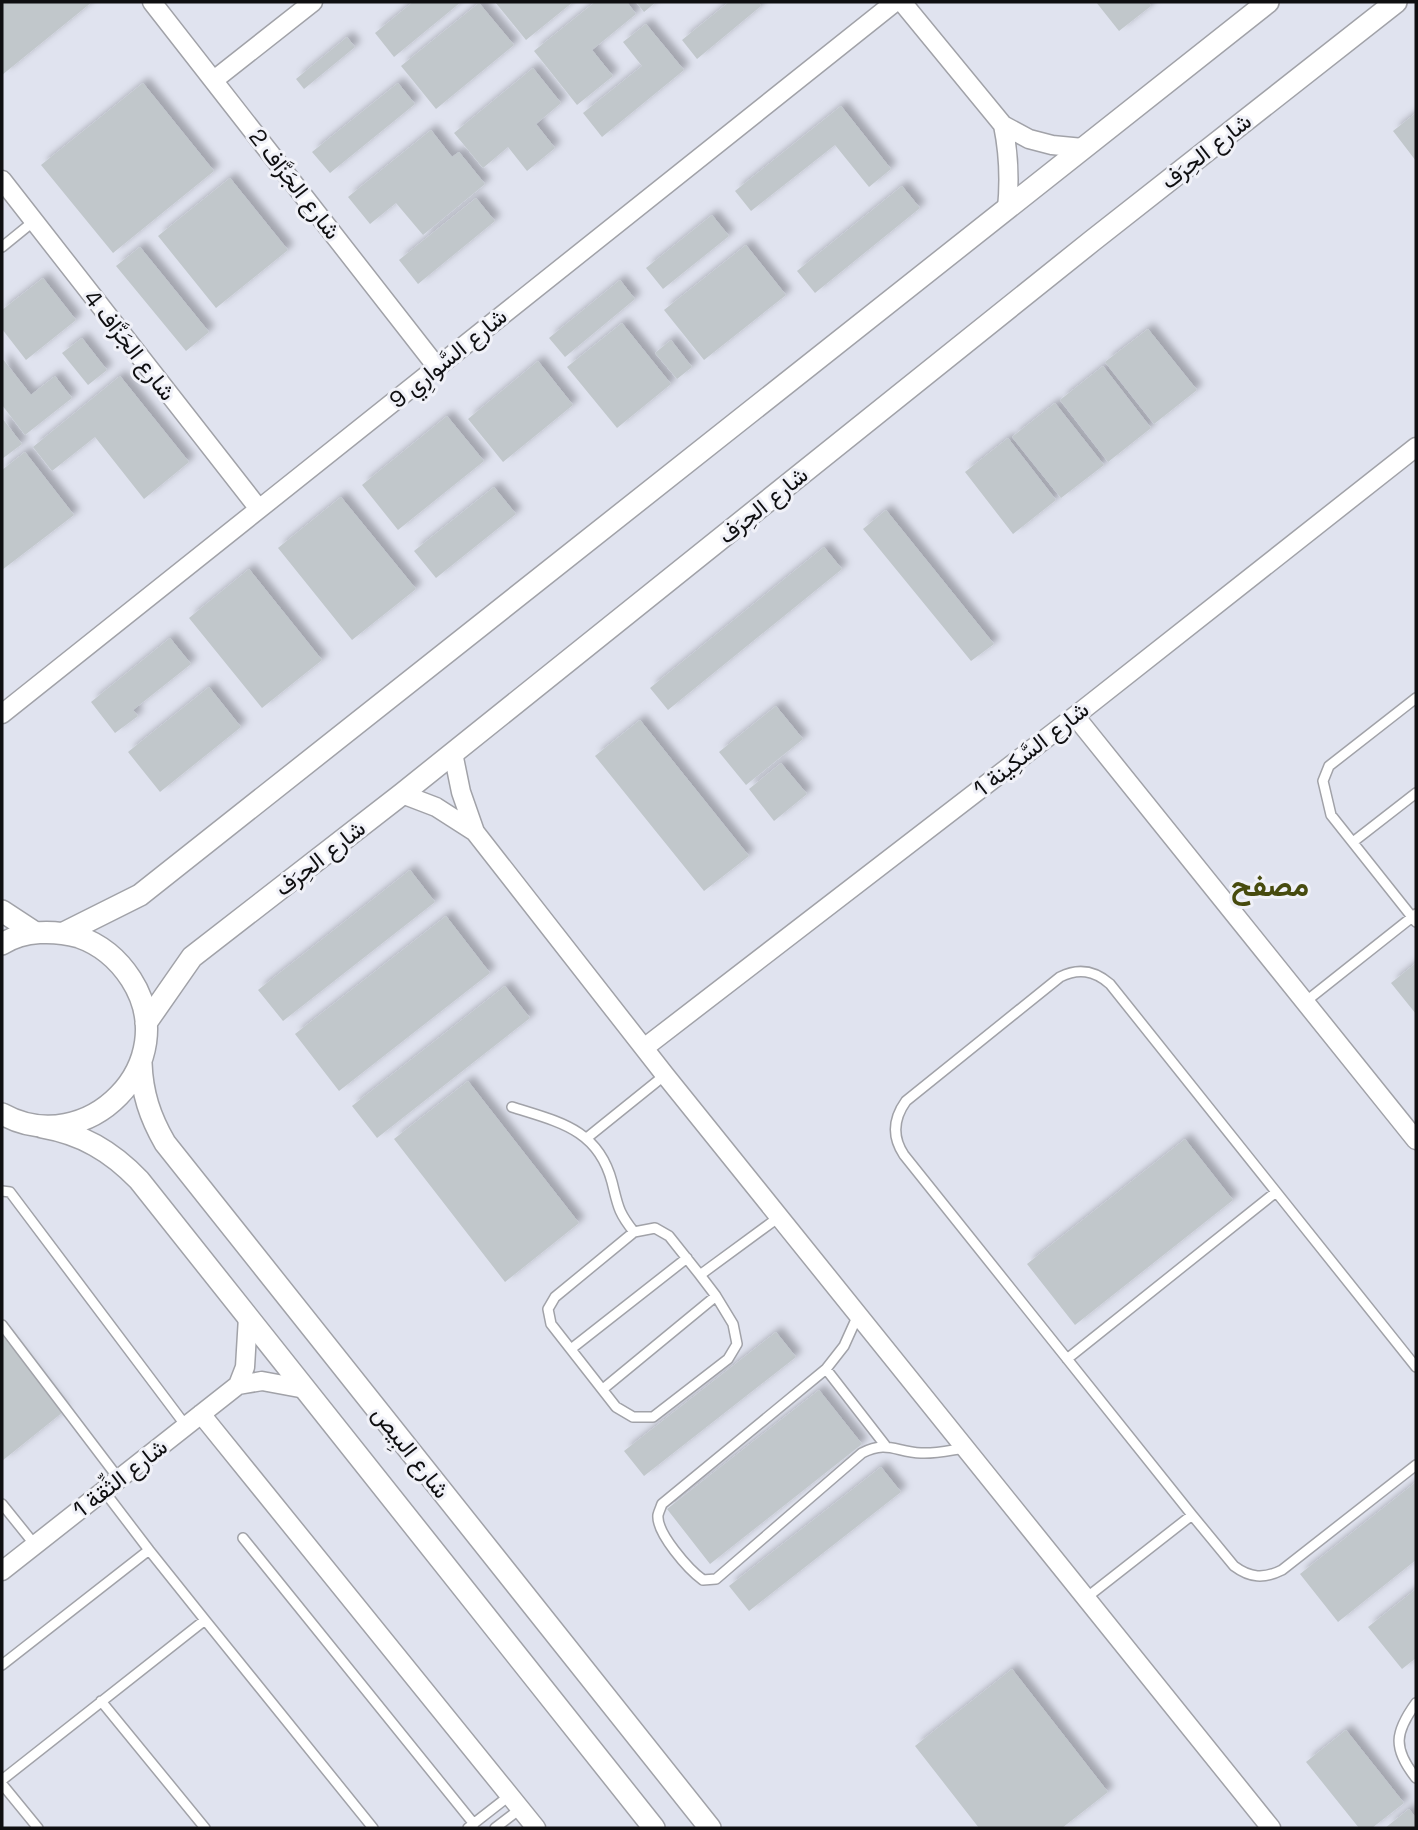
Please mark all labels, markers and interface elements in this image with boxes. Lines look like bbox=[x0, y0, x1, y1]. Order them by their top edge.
street label: شارع الحِرَف bbox=[1155, 106, 1258, 197]
street label: شارع الجَزَّاف 2 bbox=[242, 123, 348, 246]
street label: شارع الجَزَّاف 4 bbox=[77, 283, 183, 407]
street label: شارع السَّوارِي 9 bbox=[383, 301, 516, 418]
street label: شارع الحِرَف bbox=[712, 460, 815, 551]
street label: شارع السَّكِينة 1 bbox=[967, 694, 1096, 804]
street label: شارع الحِرَف bbox=[269, 813, 372, 904]
district label: مصفح bbox=[1231, 866, 1309, 906]
street label: شارع البِيص bbox=[363, 1400, 457, 1506]
street label: شارع الثِّقة 1 bbox=[66, 1431, 174, 1525]

